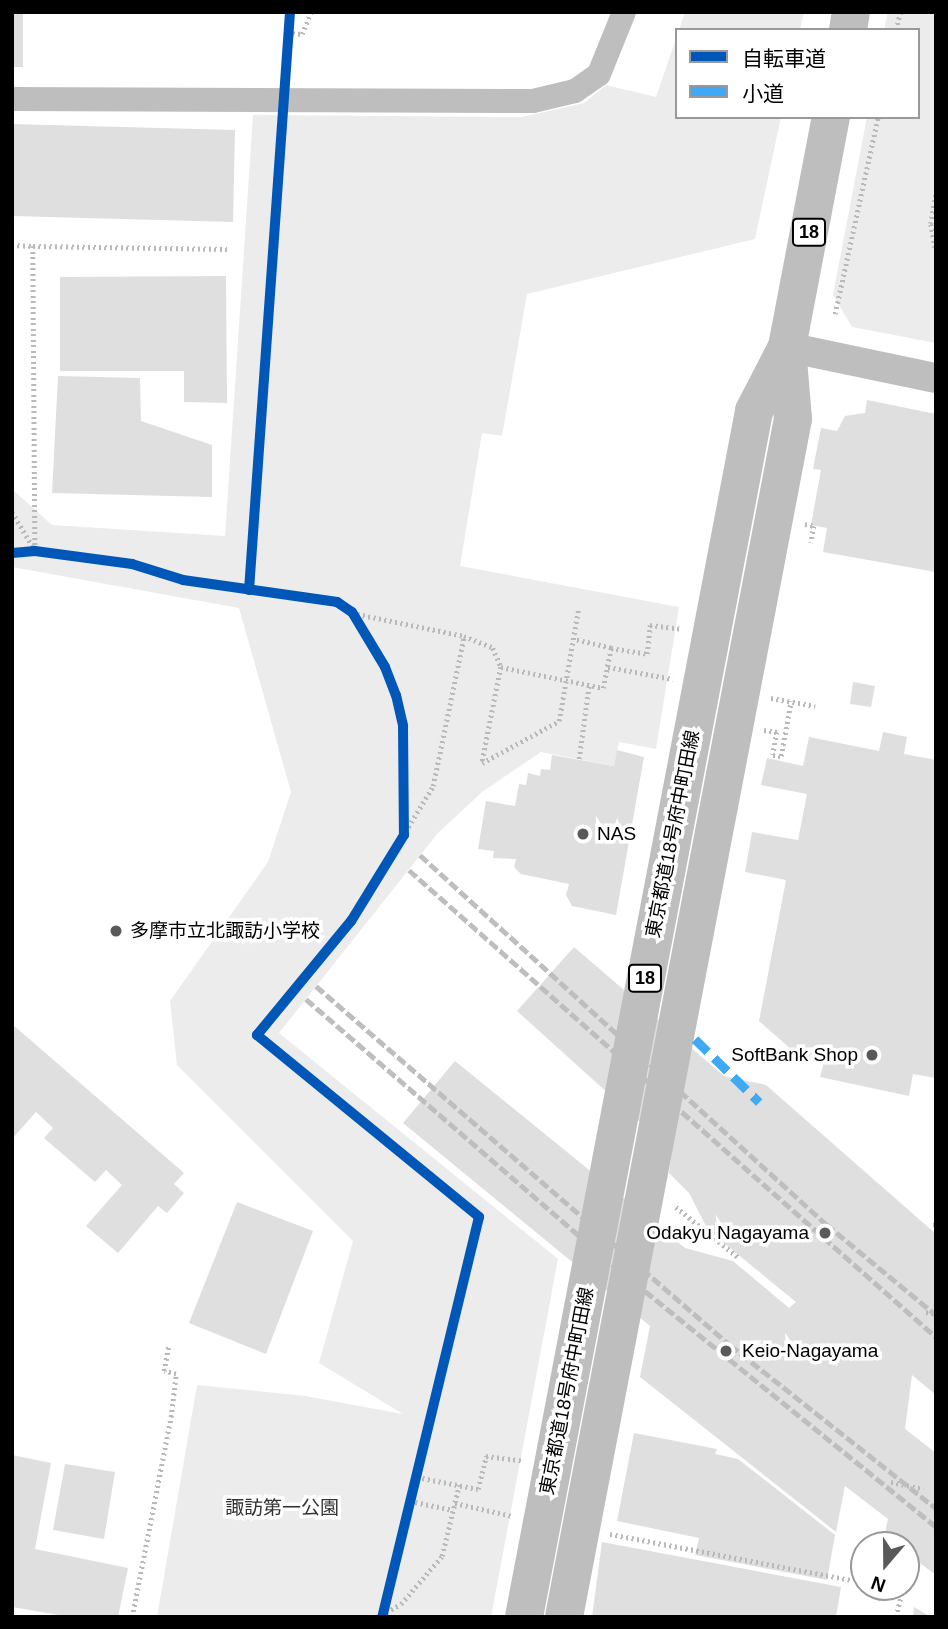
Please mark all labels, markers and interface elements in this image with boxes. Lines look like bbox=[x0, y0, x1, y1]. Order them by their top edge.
legend bbox=[675, 28, 920, 119]
text: 自転車道 bbox=[742, 47, 826, 70]
text: 小道 bbox=[742, 82, 784, 105]
road number: 18 bbox=[792, 218, 826, 246]
street label: 東京都道18号府中町田線 bbox=[642, 728, 704, 940]
place label: NAS bbox=[597, 823, 636, 845]
marker: NAS bbox=[575, 826, 591, 842]
place label: 多摩市立北諏訪小学校 bbox=[130, 920, 320, 942]
marker: 多摩市立北諏訪小学校 bbox=[108, 923, 124, 939]
road number: 18 bbox=[628, 964, 662, 993]
place label: SoftBank Shop bbox=[731, 1044, 858, 1066]
marker: SoftBank Shop bbox=[864, 1047, 880, 1063]
place label: Odakyu Nagayama bbox=[646, 1222, 809, 1244]
marker: Odakyu Nagayama bbox=[815, 1223, 835, 1243]
street label: 東京都道18号府中町田線 bbox=[536, 1285, 598, 1497]
place label: Keio-Nagayama bbox=[742, 1340, 878, 1362]
marker: Keio-Nagayama bbox=[716, 1341, 736, 1361]
park label: 諏訪第一公園 bbox=[225, 1497, 339, 1519]
north arrow bbox=[850, 1531, 920, 1601]
text: N bbox=[868, 1572, 888, 1597]

